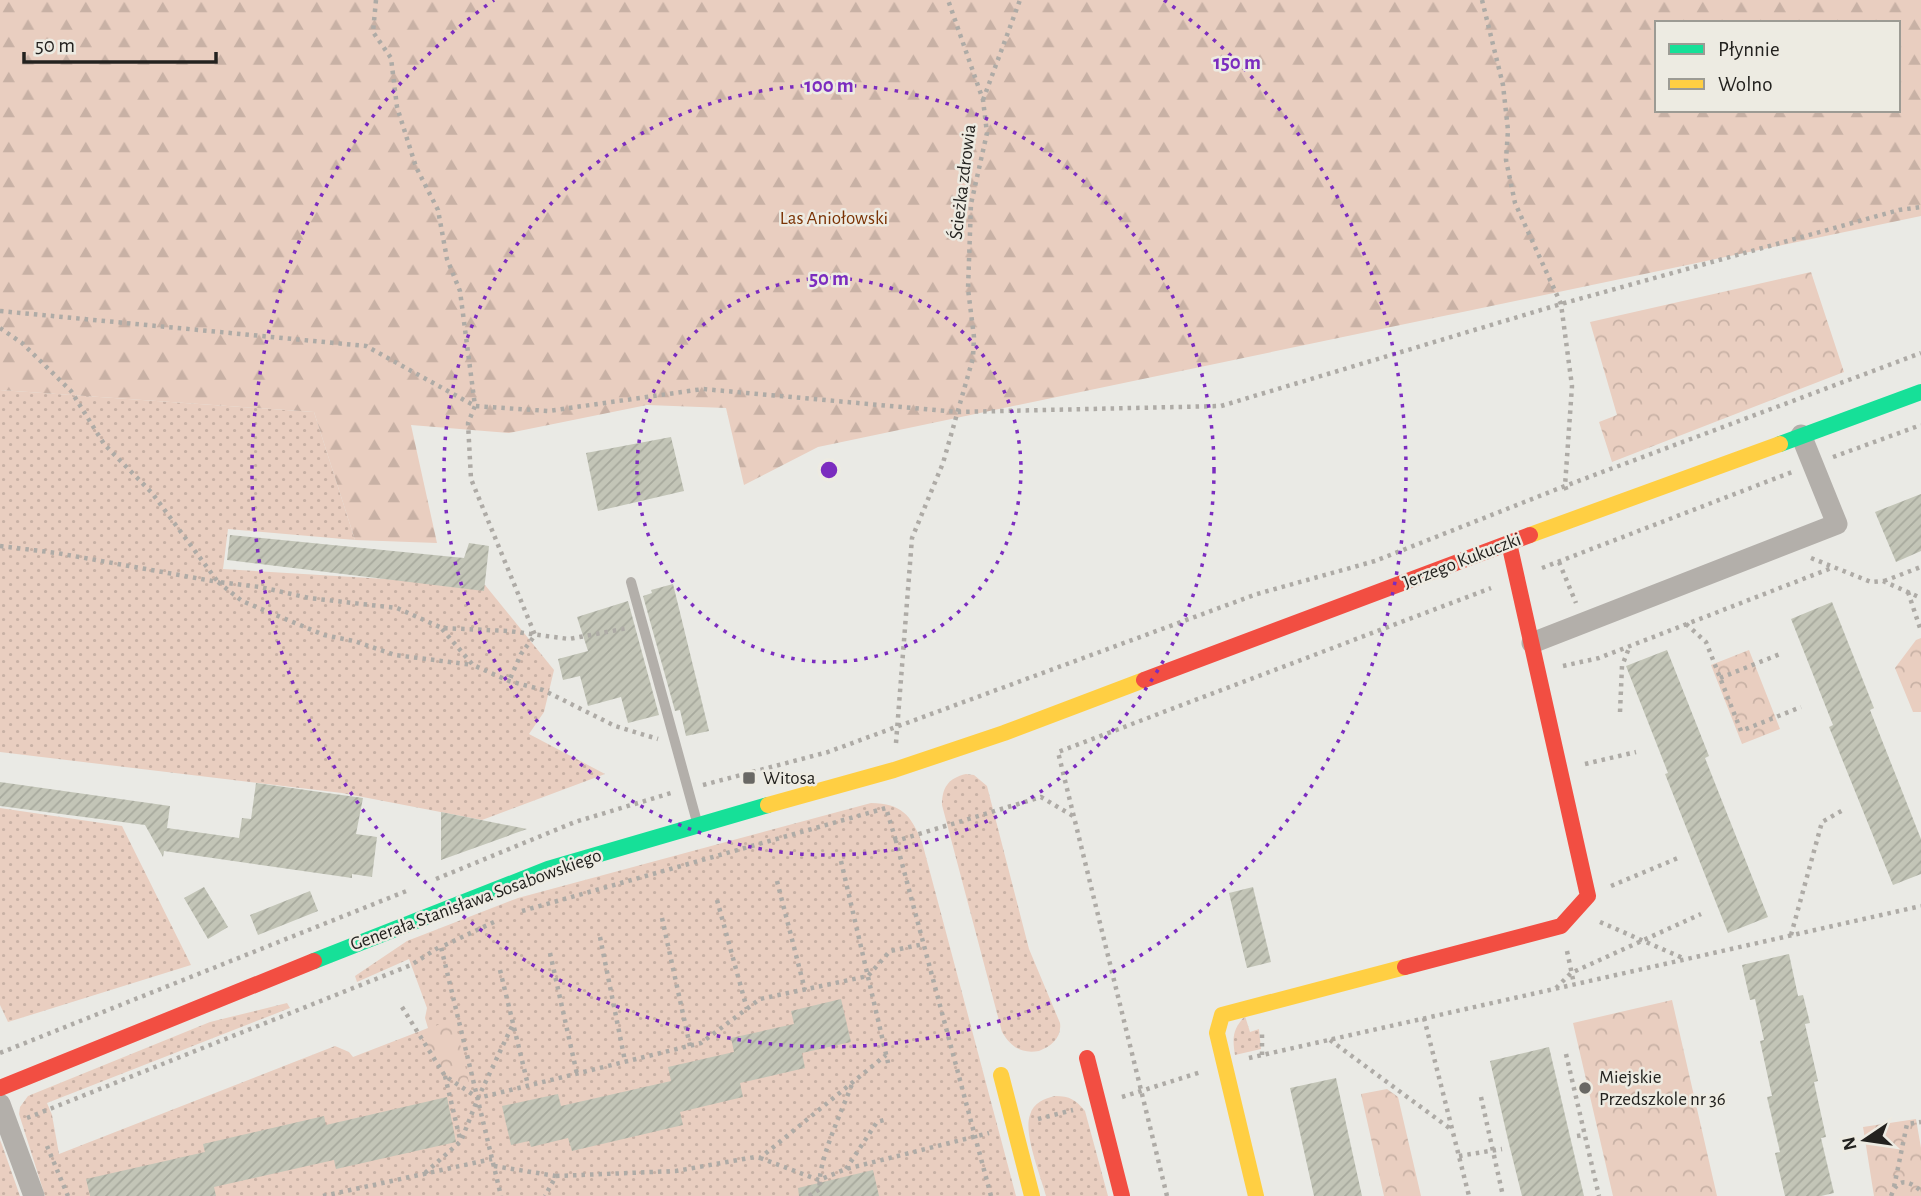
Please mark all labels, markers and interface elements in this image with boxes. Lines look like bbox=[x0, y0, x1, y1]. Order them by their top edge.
scale bar bbox=[24, 21, 217, 65]
legend bbox=[1655, 21, 1900, 112]
text: 50 m bbox=[35, 35, 75, 56]
text: Płynnie bbox=[1718, 39, 1780, 60]
text: 150 m bbox=[1213, 52, 1261, 73]
text: Wolno bbox=[1718, 74, 1772, 95]
text: 100 m bbox=[804, 75, 854, 96]
street label: Ścieżka zdrowia bbox=[945, 123, 980, 241]
park label: Las Aniołowski bbox=[780, 209, 888, 228]
text: 50 m bbox=[809, 268, 849, 289]
centre of rings bbox=[817, 458, 841, 482]
street label: Jerzego Kukuczki bbox=[1400, 530, 1524, 592]
place label: Witosa bbox=[763, 769, 816, 788]
marker: Witosa bbox=[741, 770, 757, 786]
street label: Generała Stanisława Sosabowskiego bbox=[348, 846, 604, 954]
place label: Miejskie Przedszkole nr 36 bbox=[1599, 1068, 1726, 1109]
marker: Miejskie Przedszkole nr 36 bbox=[1577, 1080, 1593, 1096]
north arrow bbox=[1830, 1105, 1900, 1175]
text: N bbox=[1839, 1135, 1861, 1152]

